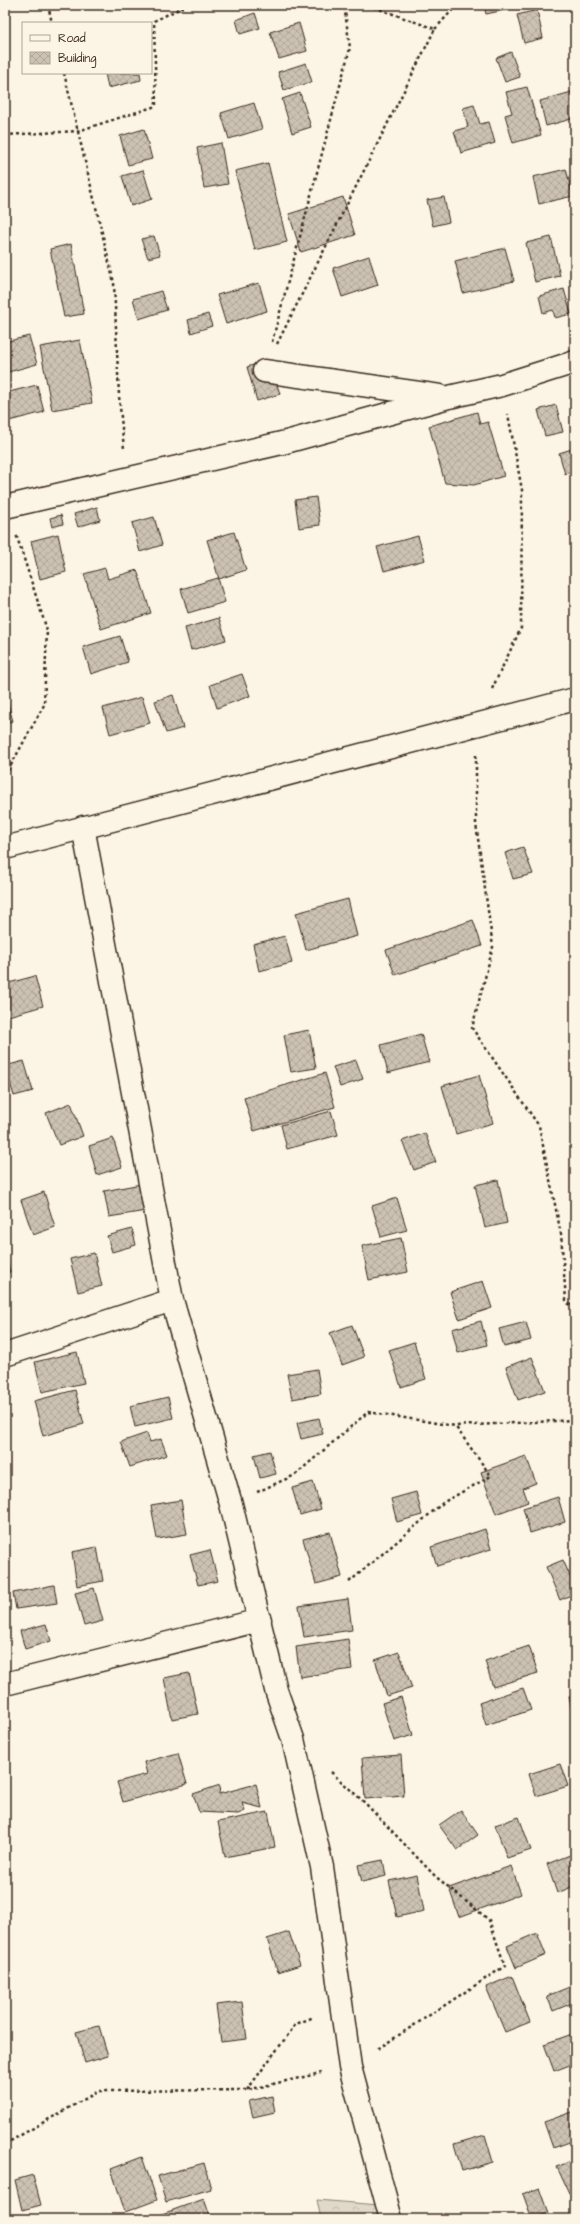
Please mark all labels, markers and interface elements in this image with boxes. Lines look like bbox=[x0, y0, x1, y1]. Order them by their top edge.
legend bbox=[22, 22, 152, 74]
text: Road bbox=[58, 30, 86, 47]
text: Building bbox=[58, 50, 96, 68]

